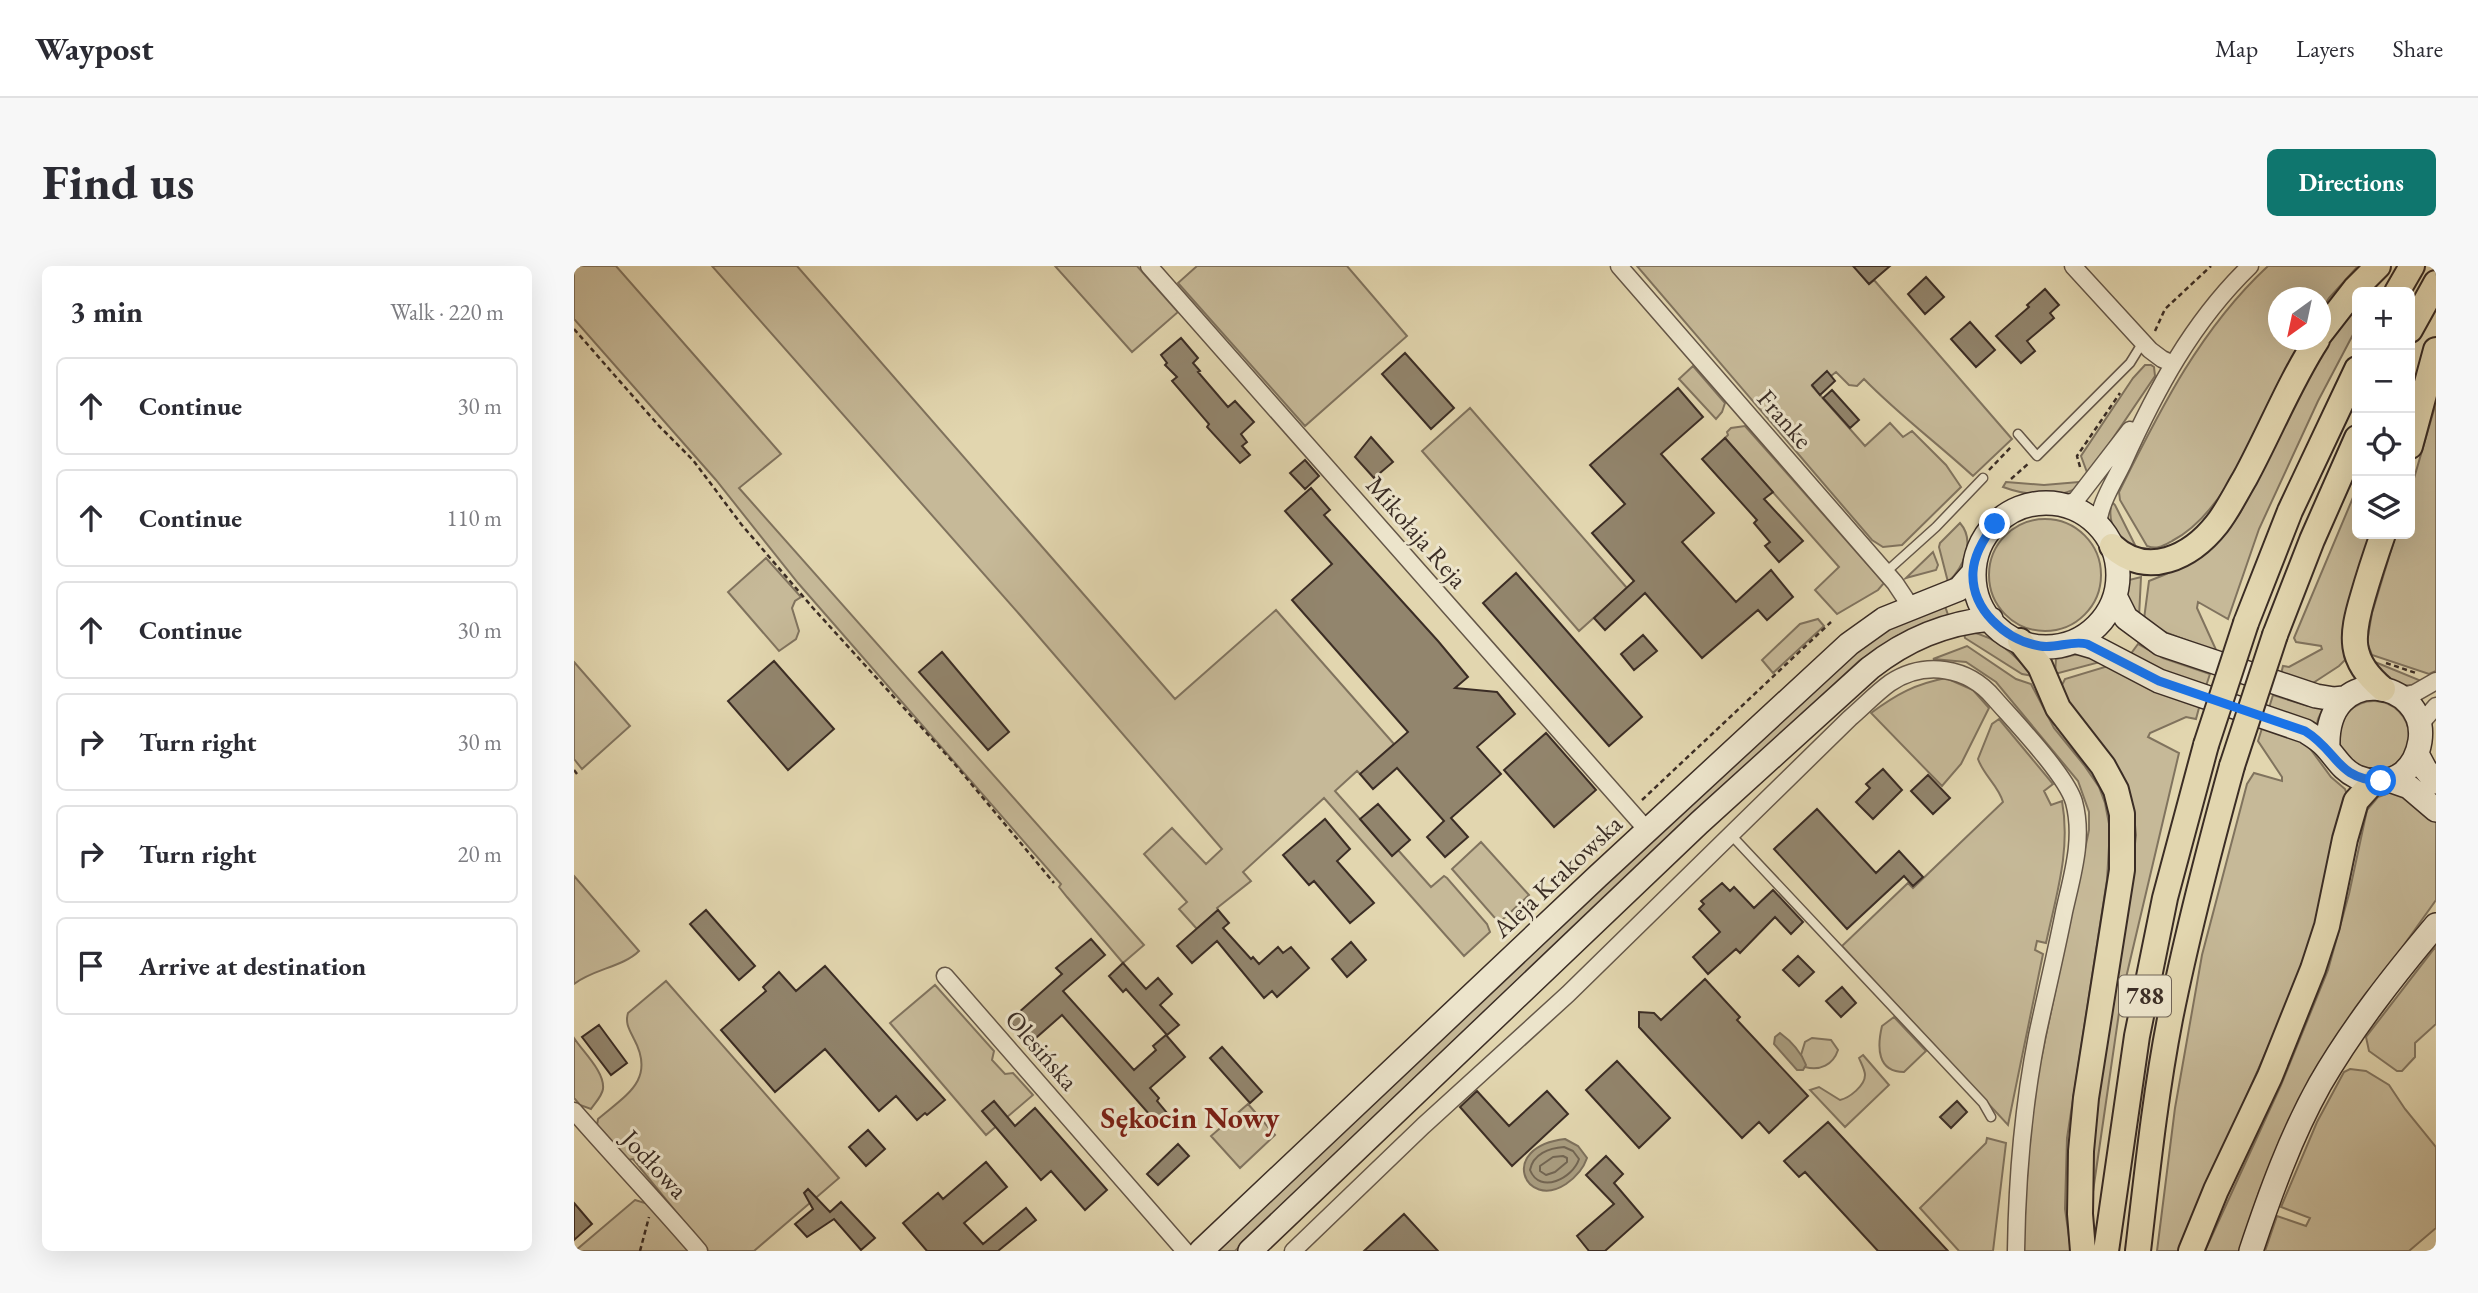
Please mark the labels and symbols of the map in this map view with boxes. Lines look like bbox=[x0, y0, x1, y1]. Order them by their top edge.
north arrow bbox=[2268, 287, 2331, 350]
street label: Franke bbox=[1750, 382, 1820, 456]
street label: Mikołaja Reja bbox=[1359, 469, 1476, 596]
route end bbox=[1979, 508, 2010, 539]
route start bbox=[2365, 765, 2396, 796]
street label: Aleja Krakowska bbox=[1484, 807, 1630, 946]
road number: 788 bbox=[2119, 976, 2171, 1016]
street label: Olesińska bbox=[998, 1003, 1087, 1098]
district label: Sękocin Nowy bbox=[1101, 1098, 1280, 1137]
street label: Jodłowa bbox=[613, 1121, 696, 1206]

